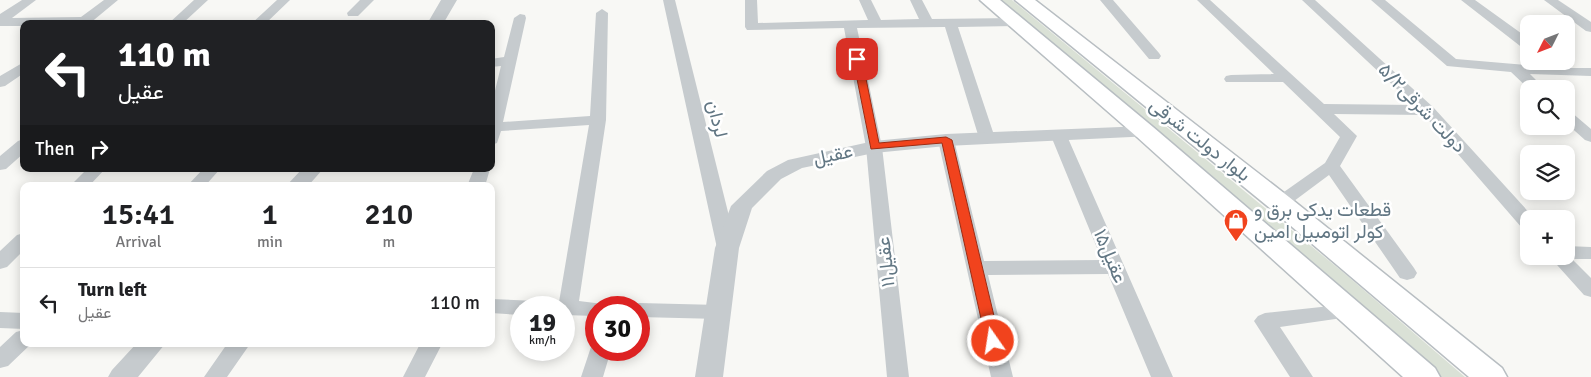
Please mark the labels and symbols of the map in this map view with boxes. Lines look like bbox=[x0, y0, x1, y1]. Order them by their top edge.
north arrow bbox=[1520, 15, 1575, 70]
pin bbox=[836, 38, 878, 80]
street label: ۵/۲دولت شرقی bbox=[1373, 58, 1471, 158]
street label: بلوار دولت شرقی bbox=[1145, 93, 1255, 187]
street label: لردان bbox=[701, 98, 733, 140]
street label: عقیل bbox=[811, 139, 855, 171]
place label: قطعات یدکی برق و کولر اتومبیل امین bbox=[1254, 198, 1391, 244]
shop icon: قطعات یدکی برق و کولر اتومبیل امین bbox=[1223, 208, 1249, 242]
street label: عقیل۱۵ bbox=[1088, 225, 1132, 287]
street label: عقیل۱۱ bbox=[871, 236, 901, 288]
speed limit sign: 30 bbox=[585, 296, 650, 361]
position arrow bbox=[966, 314, 1018, 366]

